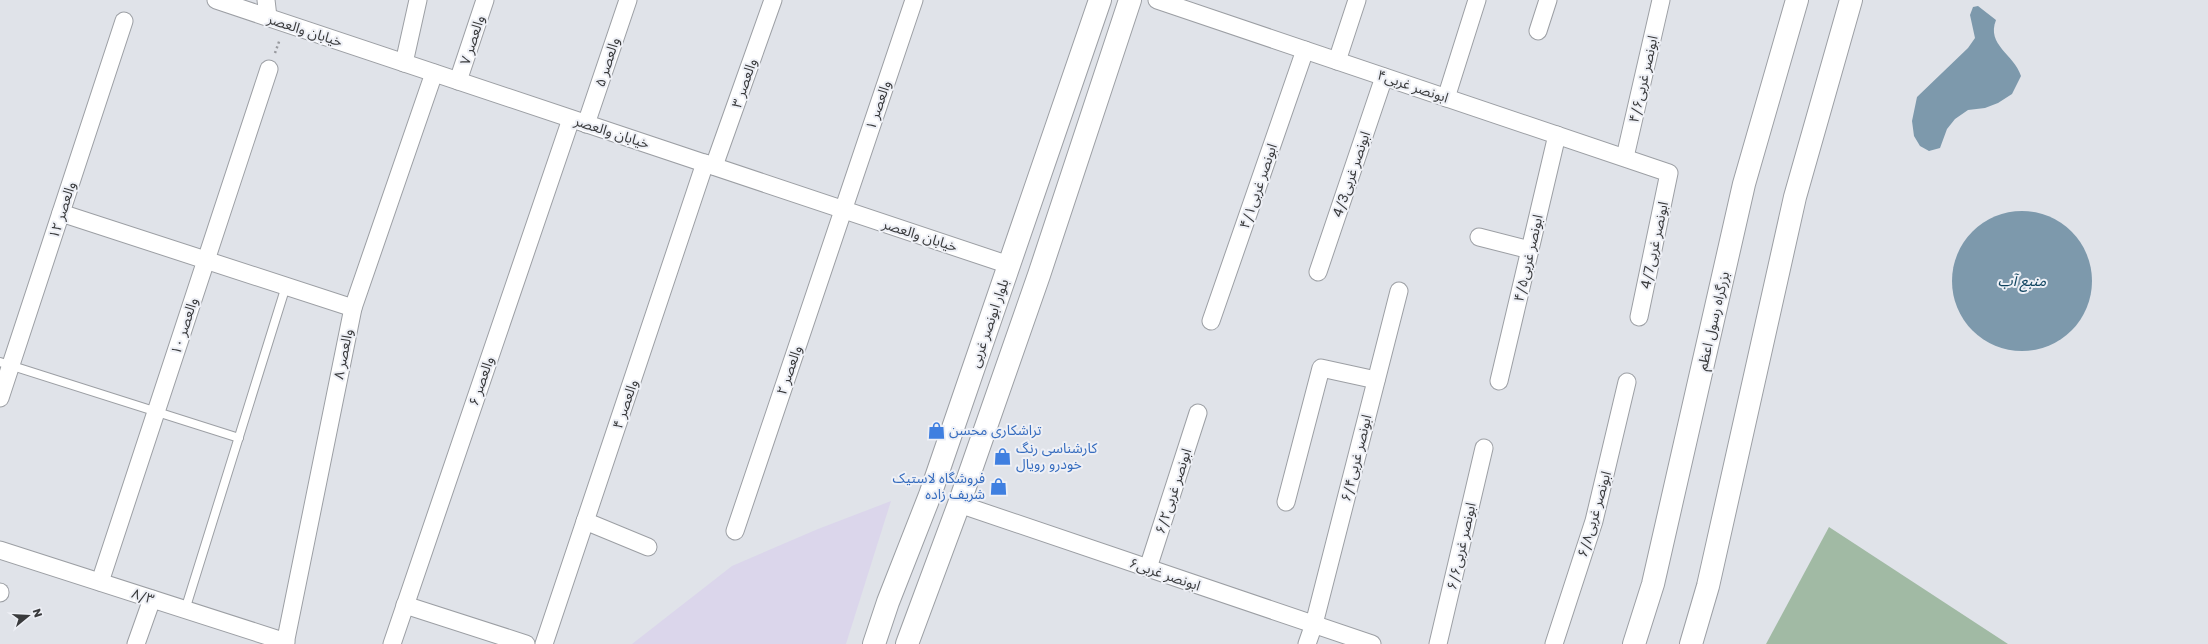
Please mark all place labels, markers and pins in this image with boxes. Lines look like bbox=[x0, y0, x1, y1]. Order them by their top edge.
shop icon: تراشکاری محسن bbox=[926, 420, 946, 440]
place label: تراشکاری محسن bbox=[949, 421, 1042, 439]
place label: کارشناسی رنگ خودرو رویال bbox=[1016, 439, 1098, 473]
shop icon: کارشناسی رنگ خودرو رویال bbox=[993, 446, 1013, 466]
place label: فروشگاه لاستیک شریف زاده bbox=[892, 469, 985, 503]
shop icon: فروشگاه لاستیک شریف زاده bbox=[988, 476, 1008, 496]

